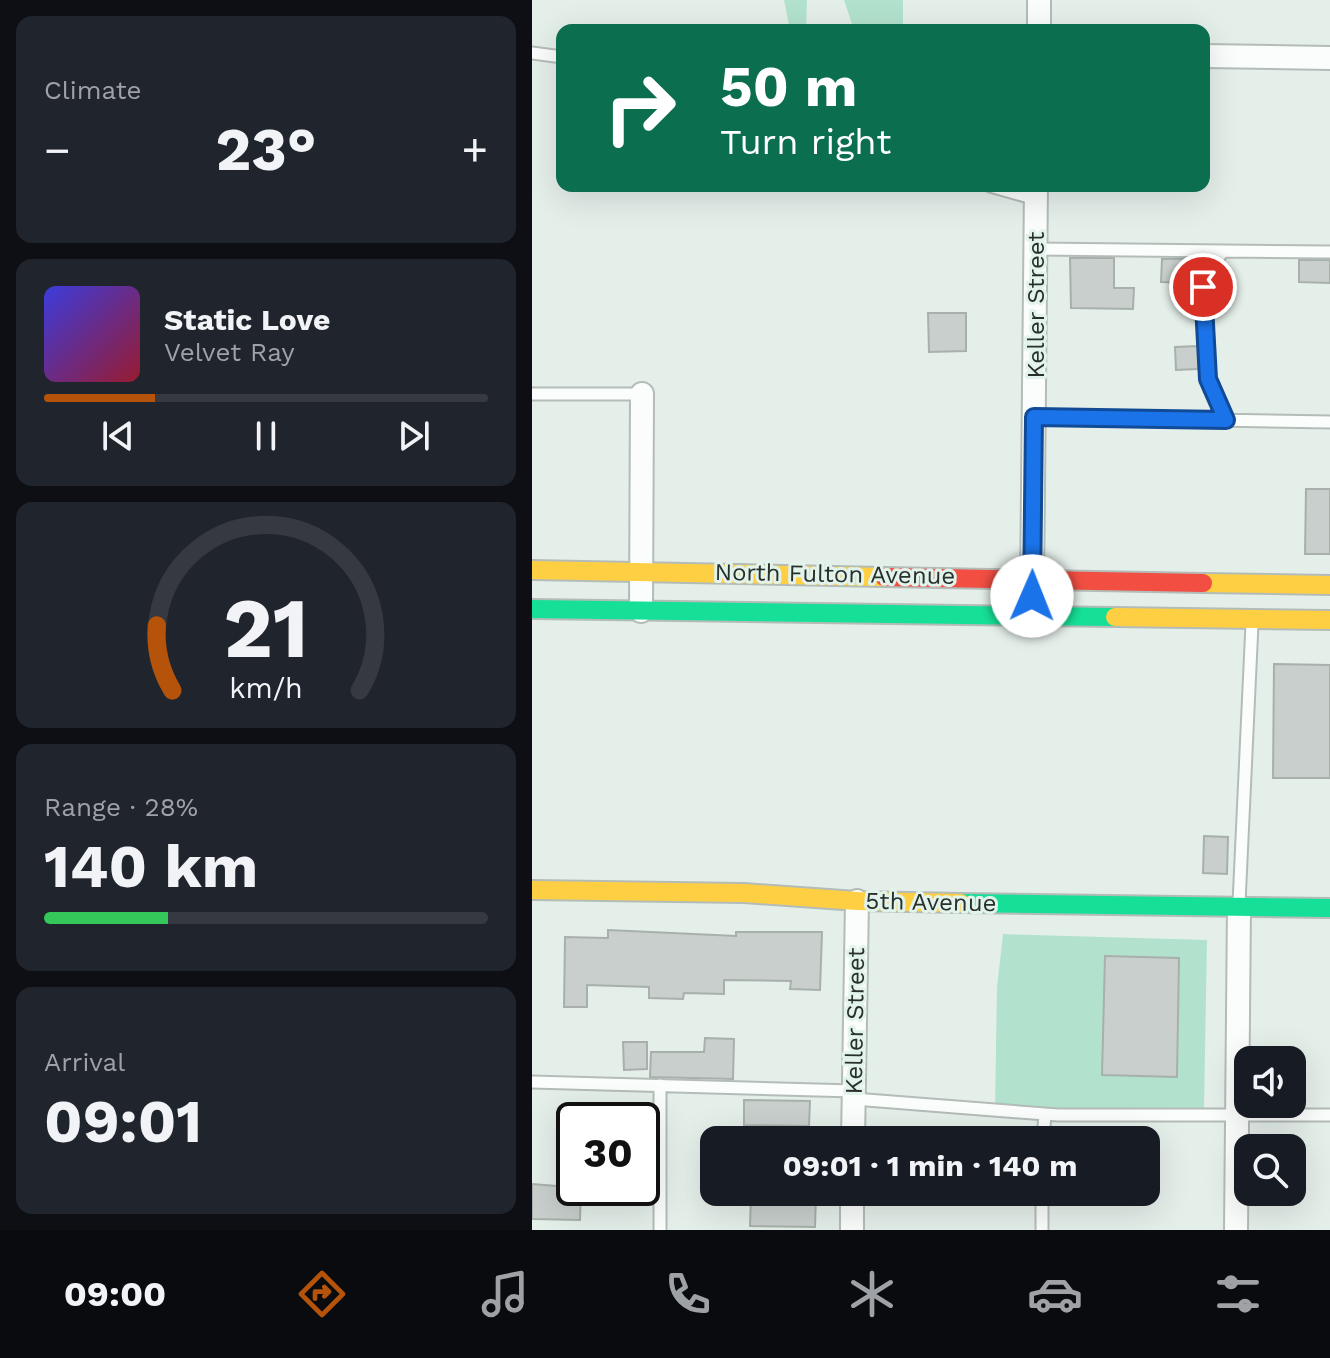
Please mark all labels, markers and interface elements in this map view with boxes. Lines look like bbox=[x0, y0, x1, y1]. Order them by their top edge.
text: 50 m bbox=[720, 54, 857, 120]
icon: right bbox=[588, 56, 692, 160]
text: Climate bbox=[44, 75, 142, 105]
text: 23° bbox=[215, 114, 317, 185]
text: Turn right bbox=[720, 121, 891, 163]
text: − bbox=[44, 124, 71, 176]
text: + bbox=[461, 124, 488, 176]
street label: Keller Street bbox=[1022, 232, 1050, 378]
pin bbox=[1169, 253, 1237, 321]
icon: arrive bbox=[1181, 265, 1225, 309]
text: Static Love bbox=[164, 302, 330, 337]
text: Velvet Ray bbox=[164, 337, 295, 367]
icon: previous bbox=[96, 414, 140, 458]
icon: pause bbox=[244, 414, 288, 458]
icon: next bbox=[392, 414, 436, 458]
position arrow bbox=[990, 554, 1074, 638]
street label: North Fulton Avenue bbox=[714, 558, 956, 590]
text: 21 bbox=[223, 580, 309, 677]
text: km/h bbox=[229, 671, 303, 705]
text: Range · 28% bbox=[44, 792, 198, 822]
text: 140 km bbox=[44, 831, 258, 902]
street label: 5th Avenue bbox=[865, 887, 997, 917]
street label: Keller Street bbox=[840, 947, 870, 1095]
map controls bbox=[1234, 1046, 1306, 1206]
button: sound bbox=[1234, 1046, 1306, 1118]
text: Arrival bbox=[44, 1047, 125, 1077]
text: 09:01 bbox=[44, 1086, 202, 1157]
speed limit sign: 30 bbox=[556, 1102, 660, 1206]
button: search bbox=[1234, 1134, 1306, 1206]
text: 09:01 · 1 min · 140 m bbox=[783, 1148, 1077, 1183]
icon: directions bbox=[294, 1266, 350, 1322]
icon: music bbox=[477, 1266, 533, 1322]
icon: phone bbox=[660, 1266, 716, 1322]
icon: climate bbox=[844, 1266, 900, 1322]
icon: car bbox=[1027, 1266, 1083, 1322]
icon: filters bbox=[1210, 1266, 1266, 1322]
text: 09:00 bbox=[64, 1273, 166, 1315]

